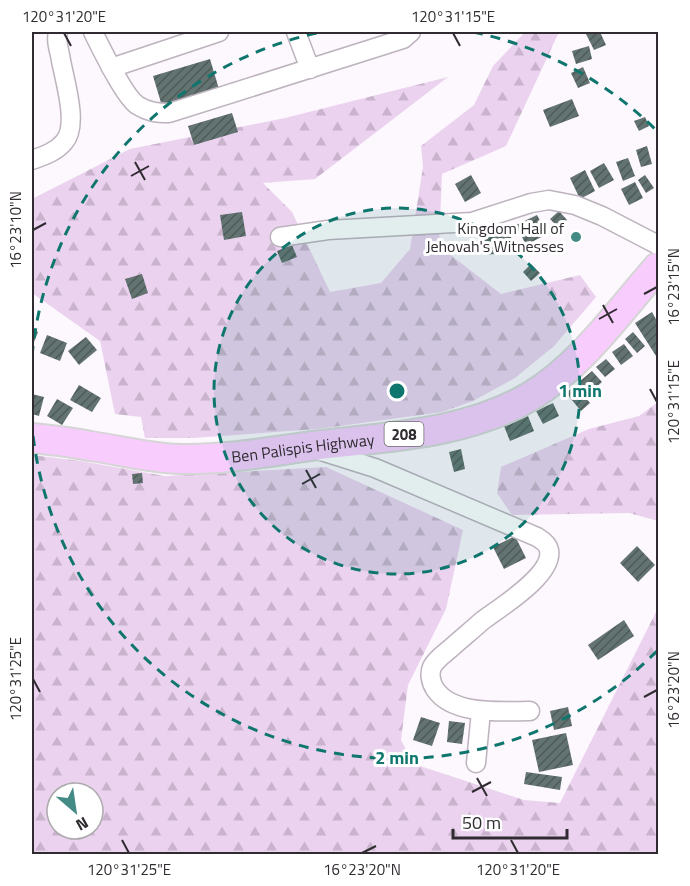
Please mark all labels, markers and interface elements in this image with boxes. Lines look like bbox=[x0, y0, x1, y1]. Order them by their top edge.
text: 120°31'20"E bbox=[22, 5, 106, 28]
text: 120°31'15"E bbox=[411, 5, 495, 28]
text: 16°23'10"N bbox=[4, 191, 27, 269]
place label: Kingdom Hall of Jehovah's Witnesses bbox=[426, 216, 565, 258]
marker: Kingdom Hall of Jehovah's Witnesses bbox=[569, 230, 583, 244]
text: 16°23'15"N bbox=[662, 248, 685, 326]
text: 120°31'15"E bbox=[662, 360, 685, 444]
text: 1 min bbox=[558, 377, 602, 404]
centre of rings bbox=[387, 381, 407, 401]
road number: 208 bbox=[384, 422, 424, 446]
street label: Ben Palispis Highway bbox=[230, 427, 376, 469]
text: 120°31'25"E bbox=[4, 637, 27, 721]
text: 16°23'20"N bbox=[662, 651, 685, 729]
text: 2 min bbox=[375, 744, 419, 771]
north arrow bbox=[45, 781, 105, 841]
scale bar bbox=[453, 802, 567, 840]
text: 50 m bbox=[462, 809, 501, 836]
text: N bbox=[72, 811, 93, 837]
text: 120°31'25"E bbox=[87, 858, 171, 881]
text: 16°23'20"N bbox=[323, 858, 401, 881]
text: 120°31'20"E bbox=[476, 858, 560, 881]

